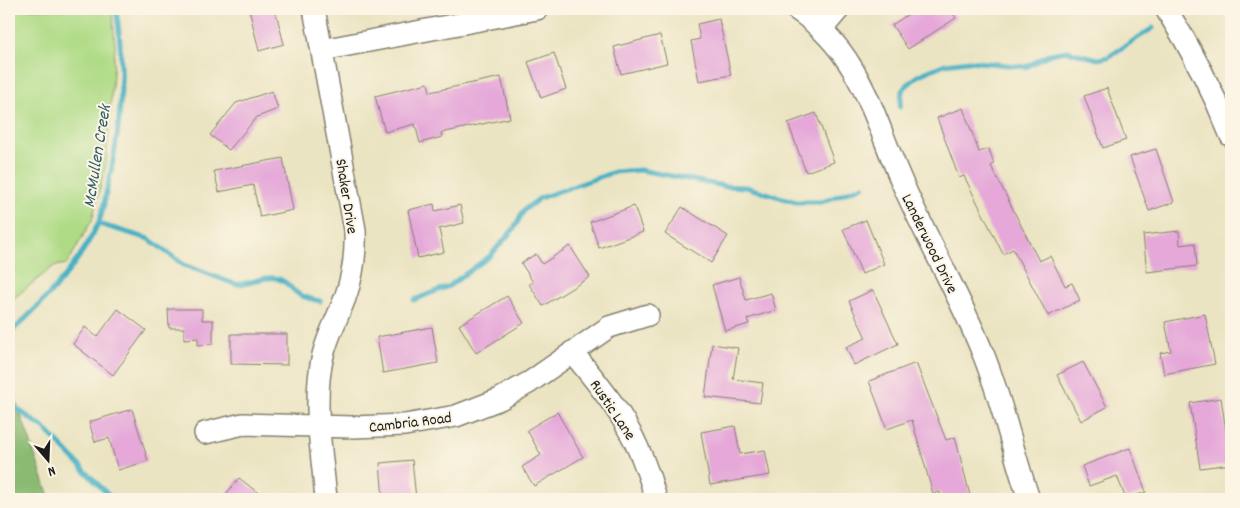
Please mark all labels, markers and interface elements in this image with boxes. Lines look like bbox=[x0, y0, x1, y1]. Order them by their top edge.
water label: McMullen Creek bbox=[78, 102, 119, 210]
street label: Shaker Drive bbox=[328, 157, 363, 236]
street label: Landerwood Drive bbox=[895, 190, 963, 298]
street label: Rustic Lane bbox=[583, 375, 641, 445]
street label: Cambria Road bbox=[368, 407, 453, 440]
north arrow bbox=[22, 436, 72, 486]
text: N bbox=[45, 460, 58, 481]

